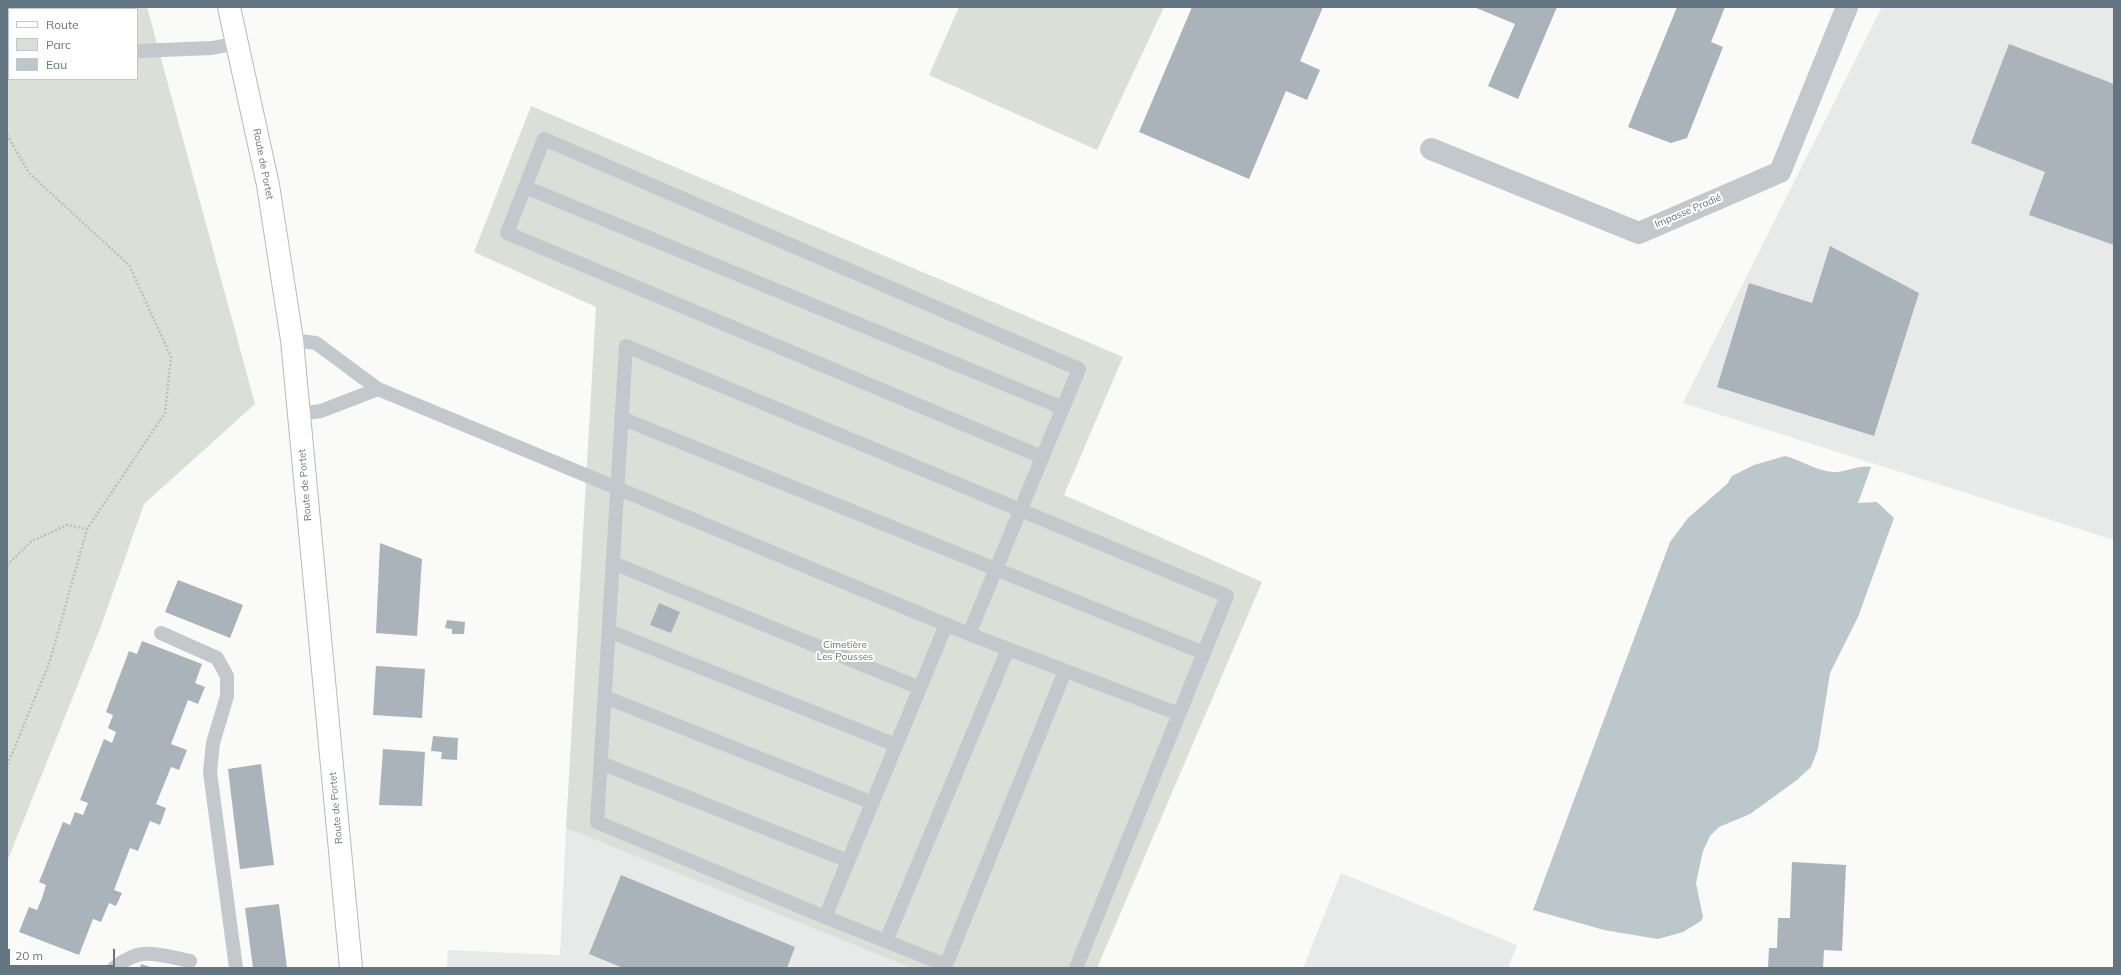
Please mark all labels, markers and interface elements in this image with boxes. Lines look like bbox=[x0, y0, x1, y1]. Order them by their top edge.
legend bbox=[8, 8, 138, 80]
text: Route bbox=[46, 17, 79, 32]
text: Parc bbox=[46, 37, 71, 52]
text: Eau bbox=[46, 57, 67, 72]
street label: Route de Portet bbox=[250, 127, 276, 201]
street label: Impasse Pradié bbox=[1653, 192, 1723, 230]
street label: Route de Portet bbox=[296, 449, 314, 521]
park label: Cimetière Les Pousses bbox=[817, 639, 873, 662]
street label: Route de Portet bbox=[327, 772, 345, 844]
scale bar bbox=[10, 941, 117, 967]
text: 20 m bbox=[15, 948, 43, 963]

